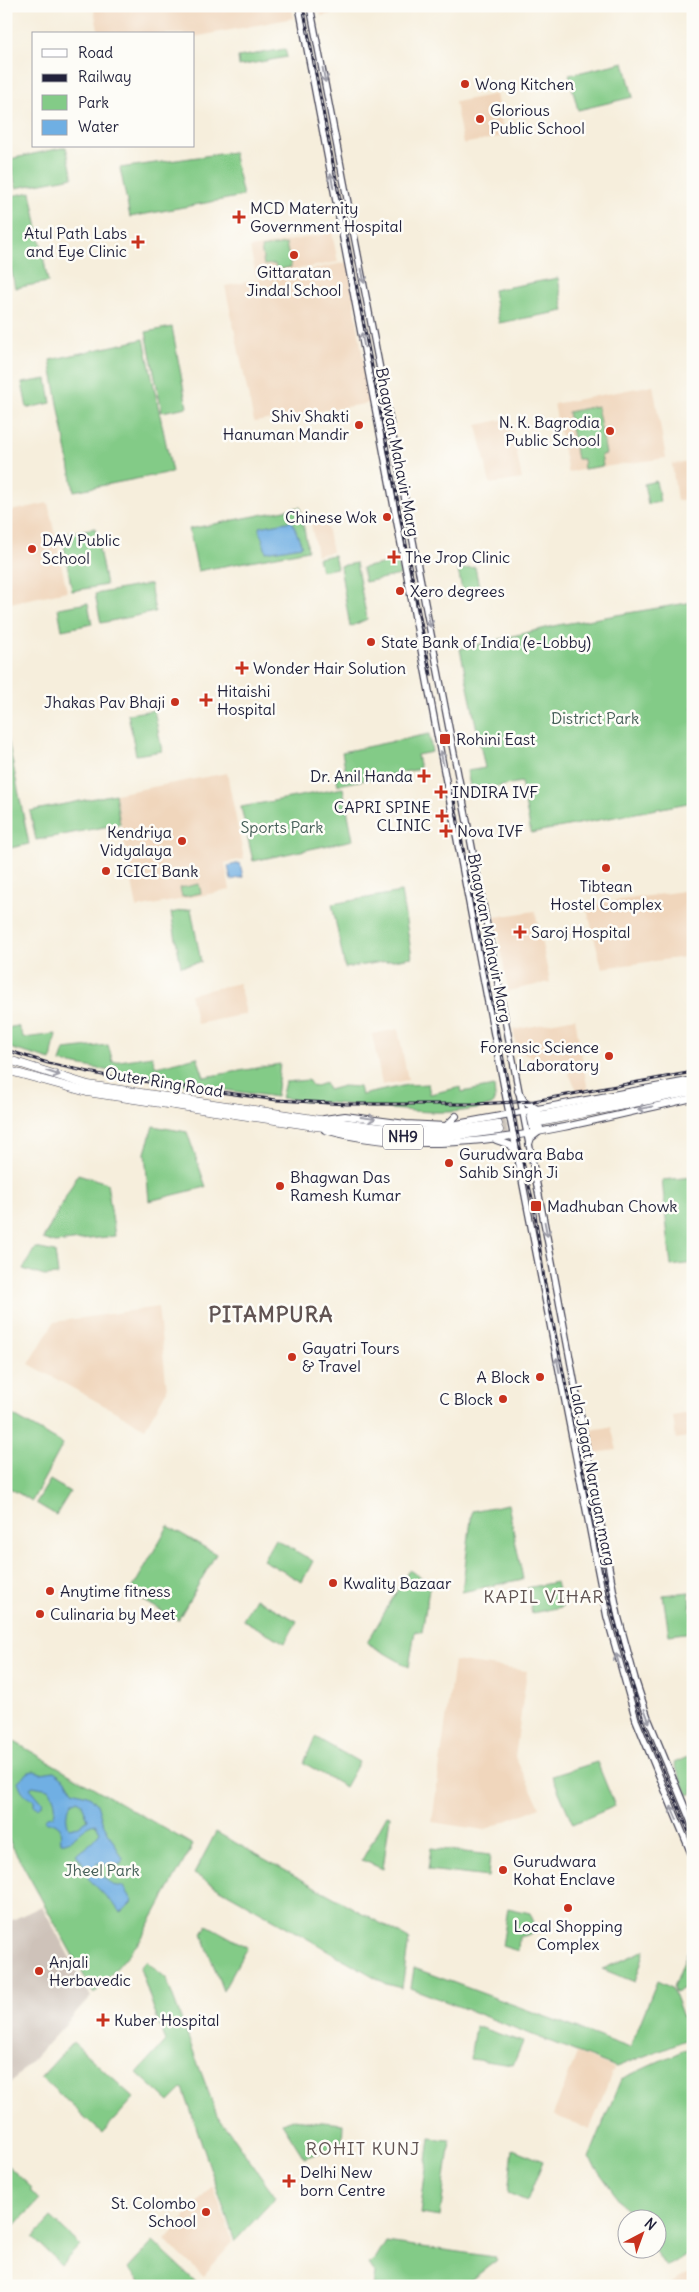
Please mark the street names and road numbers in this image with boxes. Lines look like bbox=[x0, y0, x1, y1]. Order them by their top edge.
street label: Bhagwan Mahavir Marg bbox=[372, 366, 424, 538]
street label: Bhagwan Mahavir Marg bbox=[464, 852, 516, 1024]
street label: Outer Ring Road bbox=[104, 1063, 224, 1101]
road number: NH9 bbox=[383, 1124, 423, 1150]
street label: Lala Jagat Narayan marg bbox=[566, 1383, 620, 1567]

